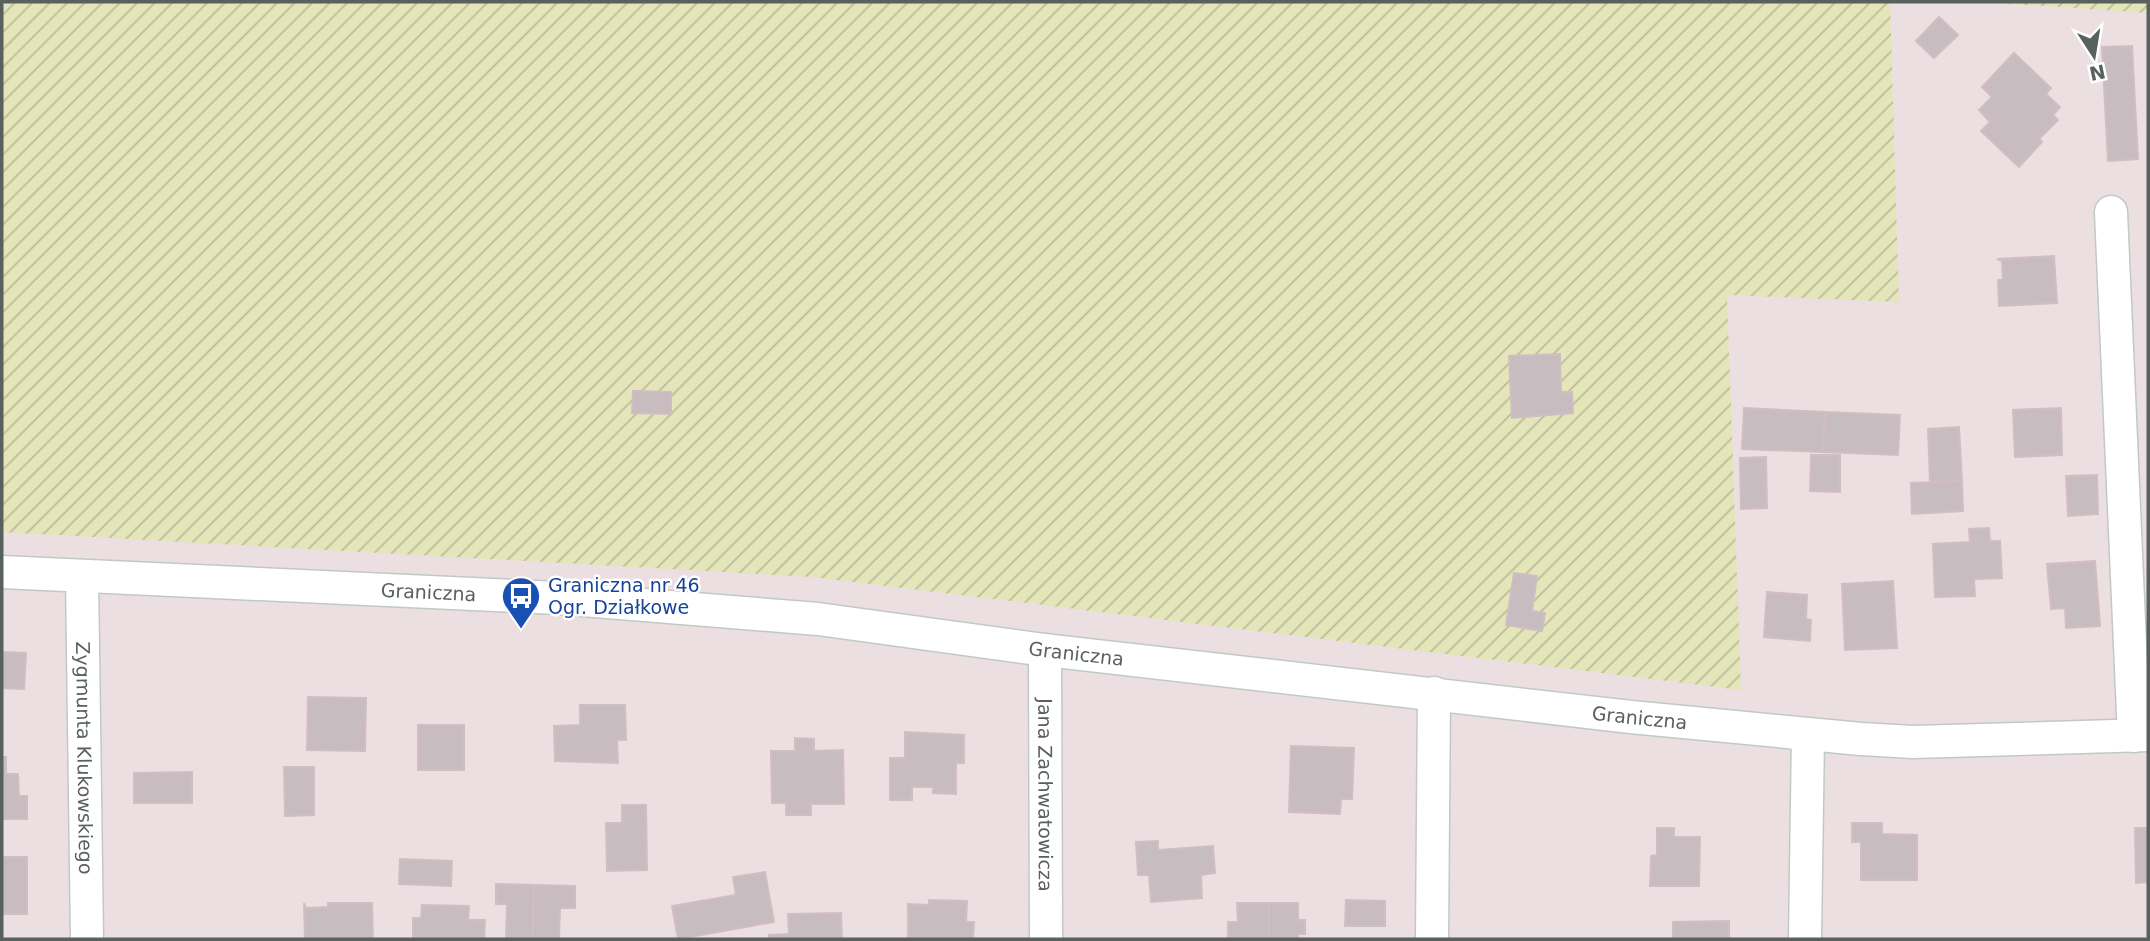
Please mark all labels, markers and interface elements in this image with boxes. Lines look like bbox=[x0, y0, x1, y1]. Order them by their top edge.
north arrow bbox=[2059, 21, 2129, 91]
text: N bbox=[2087, 60, 2108, 85]
place label: Graniczna nr 46 Ogr. Działkowe bbox=[548, 574, 700, 618]
bus stop icon: Graniczna nr 46 Ogr. Działkowe bbox=[500, 575, 542, 630]
street label: Graniczna bbox=[380, 579, 477, 605]
street label: Graniczna bbox=[1027, 637, 1125, 670]
street label: Zygmunta Klukowskiego bbox=[72, 641, 97, 875]
street label: Jana Zachwatowicza bbox=[1034, 697, 1057, 892]
street label: Graniczna bbox=[1591, 702, 1688, 733]

